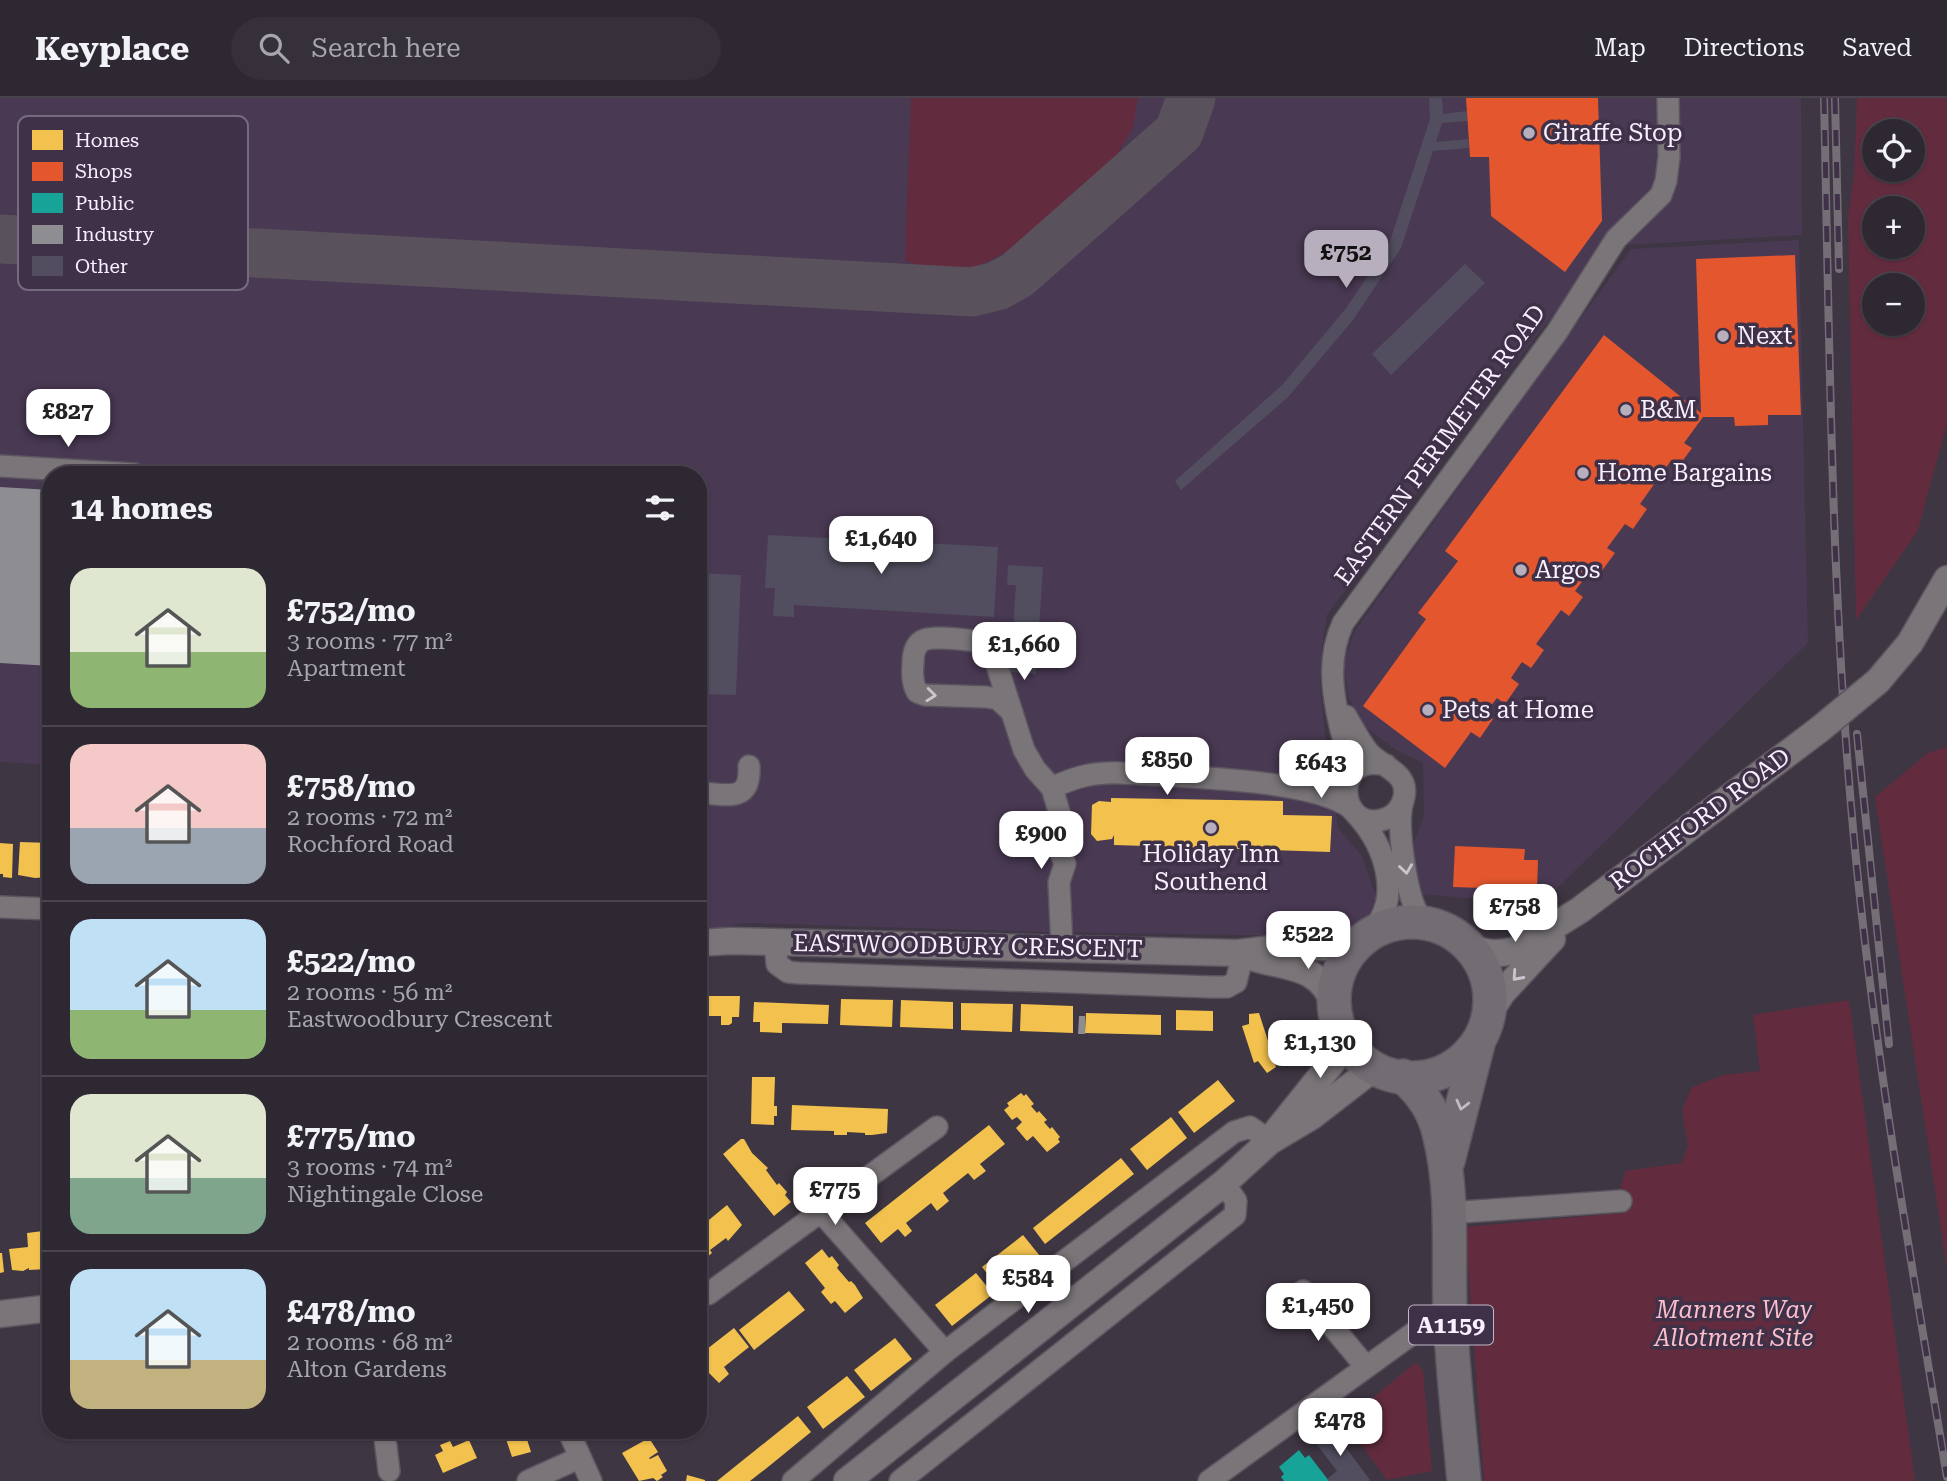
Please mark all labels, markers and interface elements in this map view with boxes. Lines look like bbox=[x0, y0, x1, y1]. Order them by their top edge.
search box bbox=[231, 17, 721, 80]
text: Keyplace bbox=[35, 29, 189, 68]
icon: search bbox=[255, 29, 293, 67]
text: Search here bbox=[311, 33, 460, 63]
text: Map bbox=[1594, 34, 1646, 62]
text: Directions bbox=[1684, 34, 1804, 62]
text: Saved bbox=[1842, 34, 1912, 62]
legend bbox=[18, 116, 248, 290]
place label: Giraffe Stop bbox=[1543, 119, 1682, 147]
map controls bbox=[1862, 119, 1925, 336]
button: locate bbox=[1862, 119, 1925, 182]
marker: Giraffe Stop bbox=[1521, 125, 1537, 141]
text: Homes bbox=[75, 129, 139, 152]
text: Shops bbox=[75, 160, 132, 183]
text: Public bbox=[75, 192, 134, 215]
button: + bbox=[1862, 196, 1925, 259]
text: Industry bbox=[75, 223, 155, 246]
pin: £752 bbox=[1305, 230, 1387, 290]
text: £752 bbox=[1320, 239, 1372, 266]
text: Other bbox=[75, 255, 128, 278]
button: − bbox=[1862, 273, 1925, 336]
street label: EASTERN PERIMETER ROAD bbox=[1329, 299, 1551, 591]
place label: Next bbox=[1737, 322, 1792, 350]
marker: Next bbox=[1715, 328, 1731, 344]
pin: £827 bbox=[27, 390, 109, 449]
place label: B&M bbox=[1640, 396, 1696, 424]
text: £827 bbox=[42, 398, 94, 425]
marker: B&M bbox=[1618, 402, 1634, 418]
place label: Home Bargains bbox=[1597, 459, 1772, 487]
marker: Home Bargains bbox=[1575, 465, 1591, 481]
icon: filters bbox=[641, 489, 679, 527]
text: 14 homes bbox=[70, 491, 213, 526]
pin: £1,640 bbox=[824, 517, 938, 576]
text: £1,640 bbox=[845, 525, 917, 552]
place label: Argos bbox=[1535, 556, 1600, 584]
marker: Argos bbox=[1513, 562, 1529, 578]
text: £752/mo bbox=[287, 593, 416, 628]
icon: home bbox=[126, 596, 210, 680]
pin: £1,660 bbox=[967, 622, 1081, 682]
text: 3 rooms · 77 m² bbox=[287, 628, 453, 655]
text: £1,660 bbox=[988, 631, 1060, 658]
text: Apartment bbox=[287, 655, 406, 682]
one-way arrow bbox=[925, 687, 937, 702]
place label: Pets at Home bbox=[1442, 696, 1594, 724]
marker: Pets at Home bbox=[1420, 702, 1436, 718]
pin: £850 bbox=[1126, 738, 1208, 797]
pin: £643 bbox=[1280, 740, 1362, 800]
street label: ROCHFORD ROAD bbox=[1605, 742, 1795, 896]
text: £850 bbox=[1141, 746, 1193, 773]
text: £643 bbox=[1295, 749, 1347, 776]
text: £758/mo bbox=[287, 769, 416, 804]
icon: home bbox=[126, 772, 210, 856]
text: 2 rooms · 72 m² bbox=[287, 804, 453, 831]
pin: £900 bbox=[1000, 812, 1082, 871]
text: £900 bbox=[1015, 820, 1067, 847]
marker: Holiday Inn Southend bbox=[1203, 820, 1219, 836]
text: Rochford Road bbox=[287, 831, 454, 858]
place label: Holiday Inn Southend bbox=[1142, 840, 1280, 896]
one-way arrow bbox=[1398, 864, 1413, 875]
pin: £758 bbox=[1474, 884, 1556, 944]
text: £758 bbox=[1489, 893, 1541, 920]
pin: £522 bbox=[1267, 912, 1349, 971]
text: £522 bbox=[1282, 920, 1334, 947]
street label: EASTWOODBURY CRESCENT bbox=[793, 929, 1143, 963]
text: £522/mo bbox=[287, 944, 416, 979]
icon: home bbox=[126, 947, 210, 1031]
one-way arrow bbox=[1513, 968, 1525, 981]
text: 2 rooms · 56 m² bbox=[287, 979, 453, 1006]
text: Eastwoodbury Crescent bbox=[287, 1006, 552, 1033]
pin: £1,130 bbox=[1263, 1020, 1377, 1080]
text: £1,130 bbox=[1284, 1029, 1356, 1056]
one-way arrow bbox=[1456, 1099, 1470, 1111]
text: £775/mo bbox=[287, 1119, 416, 1154]
icon: home bbox=[126, 1122, 210, 1206]
text: 3 rooms · 74 m² bbox=[287, 1154, 453, 1181]
pin: £775 bbox=[794, 1168, 876, 1227]
text: £775 bbox=[809, 1176, 861, 1203]
text: Nightingale Close bbox=[287, 1181, 483, 1208]
pin: £584 bbox=[987, 1256, 1069, 1315]
text: £584 bbox=[1002, 1264, 1054, 1291]
pin: £1,450 bbox=[1261, 1284, 1375, 1343]
text: £1,450 bbox=[1282, 1292, 1354, 1319]
text: £478/mo bbox=[287, 1294, 416, 1329]
park label: Manners Way Allotment Site bbox=[1653, 1296, 1813, 1352]
icon: home bbox=[126, 1297, 210, 1381]
road number: A1159 bbox=[1409, 1306, 1493, 1344]
text: 2 rooms · 68 m² bbox=[287, 1329, 453, 1356]
text: Alton Gardens bbox=[287, 1356, 447, 1383]
pin: £478 bbox=[1299, 1398, 1381, 1458]
text: £478 bbox=[1314, 1407, 1366, 1434]

